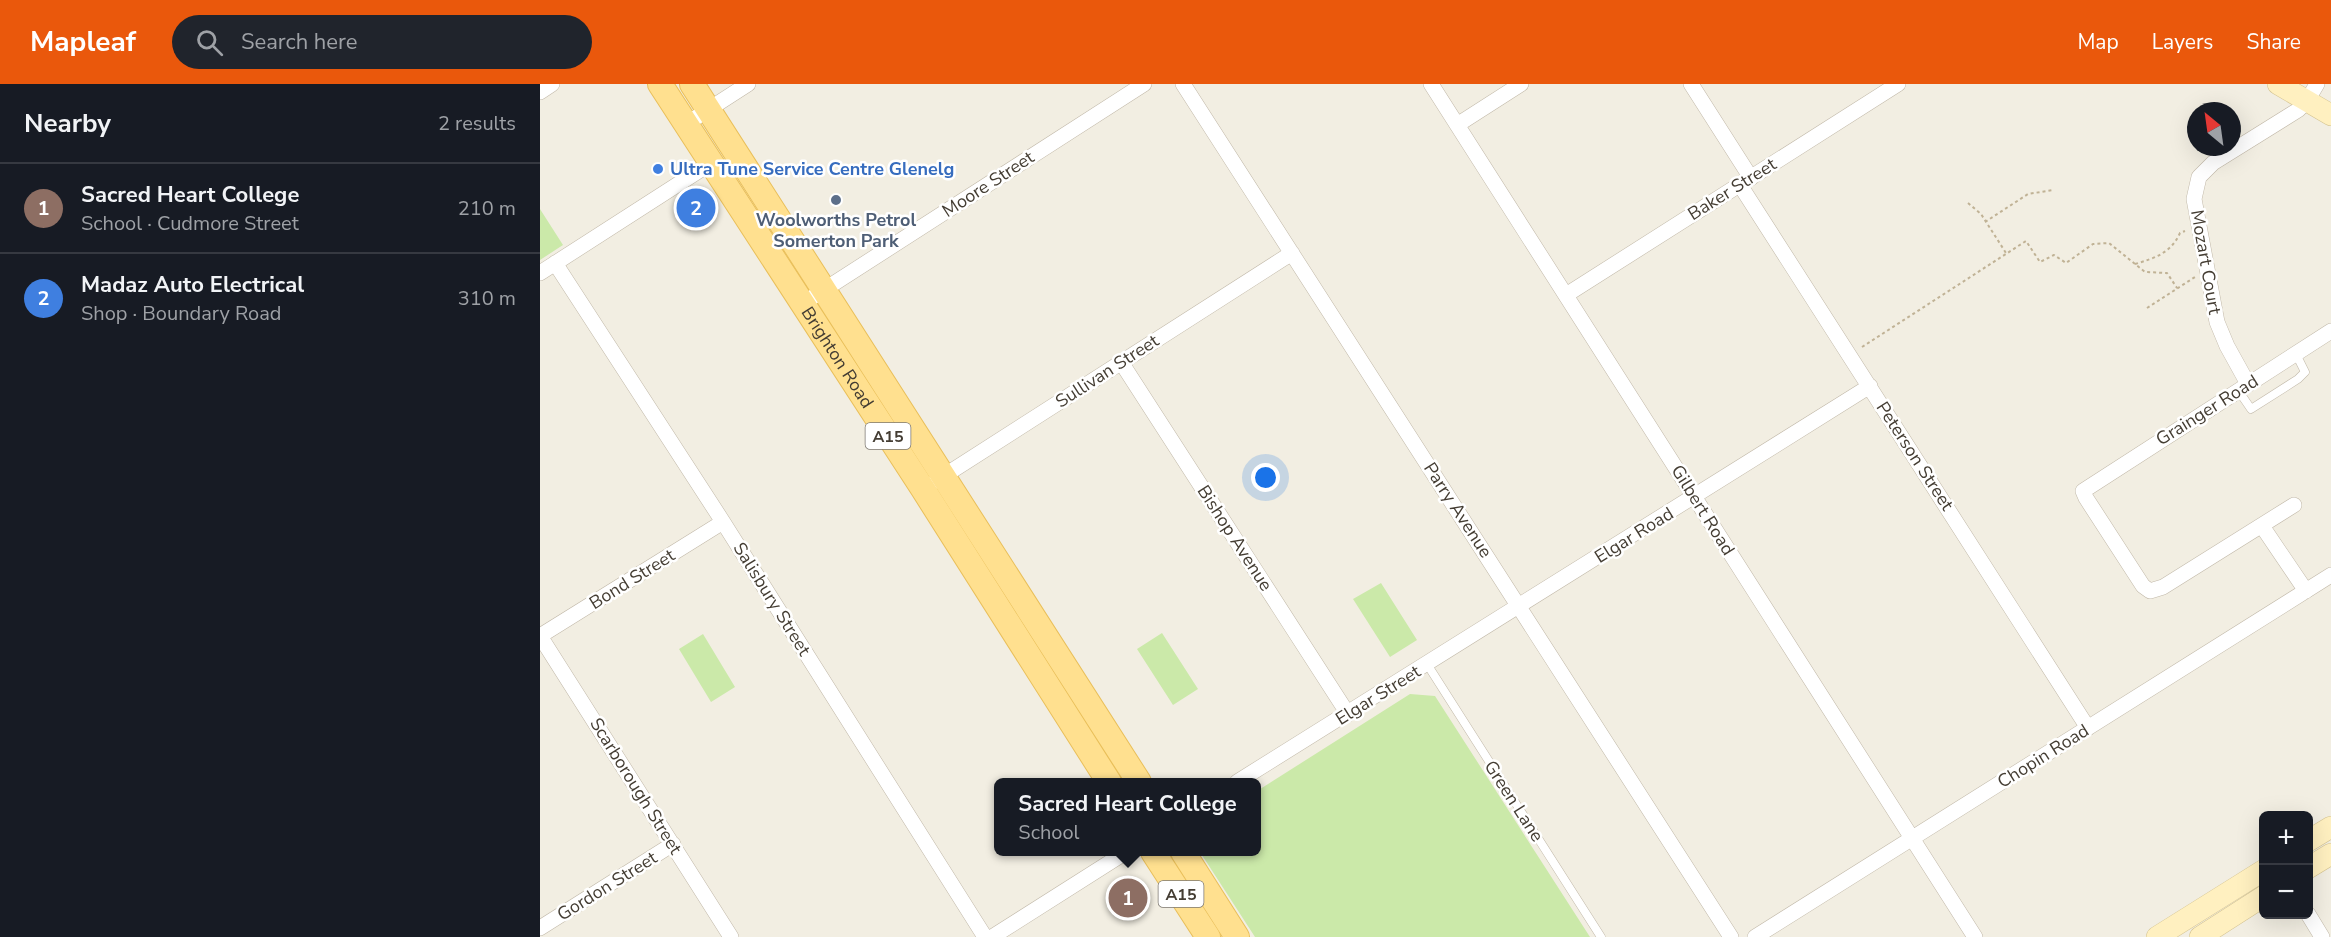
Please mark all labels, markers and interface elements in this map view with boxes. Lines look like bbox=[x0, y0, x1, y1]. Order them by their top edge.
search box bbox=[172, 15, 592, 69]
text: Mapleaf bbox=[30, 23, 136, 61]
icon: search bbox=[193, 26, 226, 59]
text: Search here bbox=[241, 27, 358, 57]
text: Map bbox=[2077, 28, 2119, 56]
text: Layers bbox=[2152, 28, 2213, 56]
text: Share bbox=[2246, 28, 2301, 56]
north arrow bbox=[2187, 102, 2241, 156]
text: Nearby bbox=[24, 106, 111, 141]
text: 2 results bbox=[438, 110, 516, 137]
street label: Moore Street bbox=[937, 145, 1039, 223]
street label: Baker Street bbox=[1683, 152, 1781, 226]
place label: Ultra Tune Service Centre Glenelg bbox=[670, 157, 954, 181]
marker: Ultra Tune Service Centre Glenelg bbox=[651, 162, 665, 176]
text: Sacred Heart College bbox=[81, 180, 299, 210]
pin: 2 bbox=[676, 186, 716, 230]
marker: Woolworths Petrol Somerton Park bbox=[829, 193, 843, 207]
text: 1 bbox=[38, 195, 50, 222]
text: 210 m bbox=[458, 195, 516, 222]
place label: Woolworths Petrol Somerton Park bbox=[756, 208, 916, 253]
street label: Mozart Court bbox=[2185, 208, 2227, 317]
text: School · Cudmore Street bbox=[81, 210, 299, 237]
text: Madaz Auto Electrical bbox=[81, 270, 304, 300]
text: 2 bbox=[38, 285, 50, 312]
text: 310 m bbox=[458, 285, 516, 312]
text: Shop · Boundary Road bbox=[81, 300, 281, 327]
street label: Brighton Road bbox=[796, 302, 879, 413]
street label: Sullivan Street bbox=[1051, 328, 1164, 413]
street label: Grainger Road bbox=[2151, 369, 2263, 451]
street label: Peterson Street bbox=[1871, 397, 1960, 516]
road number: A15 bbox=[866, 423, 910, 449]
street label: Parry Avenue bbox=[1418, 458, 1498, 562]
street label: Gilbert Road bbox=[1666, 460, 1740, 560]
your location bbox=[1251, 463, 1280, 492]
street label: Bishop Avenue bbox=[1192, 480, 1278, 596]
street label: Elgar Road bbox=[1590, 501, 1678, 569]
street label: Salisbury Street bbox=[728, 538, 817, 661]
street label: Bond Street bbox=[585, 543, 680, 615]
street label: Elgar Street bbox=[1331, 659, 1426, 731]
street label: Scarborough Street bbox=[584, 713, 688, 859]
street label: Chopin Road bbox=[1993, 718, 2093, 794]
street label: Green Lane bbox=[1479, 756, 1549, 846]
popup bbox=[994, 778, 1261, 856]
text: Sacred Heart College bbox=[1018, 789, 1237, 819]
map controls bbox=[2259, 811, 2313, 919]
button: + bbox=[2259, 811, 2313, 865]
text: School bbox=[1018, 819, 1079, 846]
street label: Gordon Street bbox=[552, 845, 662, 926]
button: − bbox=[2259, 865, 2313, 919]
pin: 1 bbox=[1108, 876, 1148, 920]
road number: A15 bbox=[1158, 881, 1204, 907]

